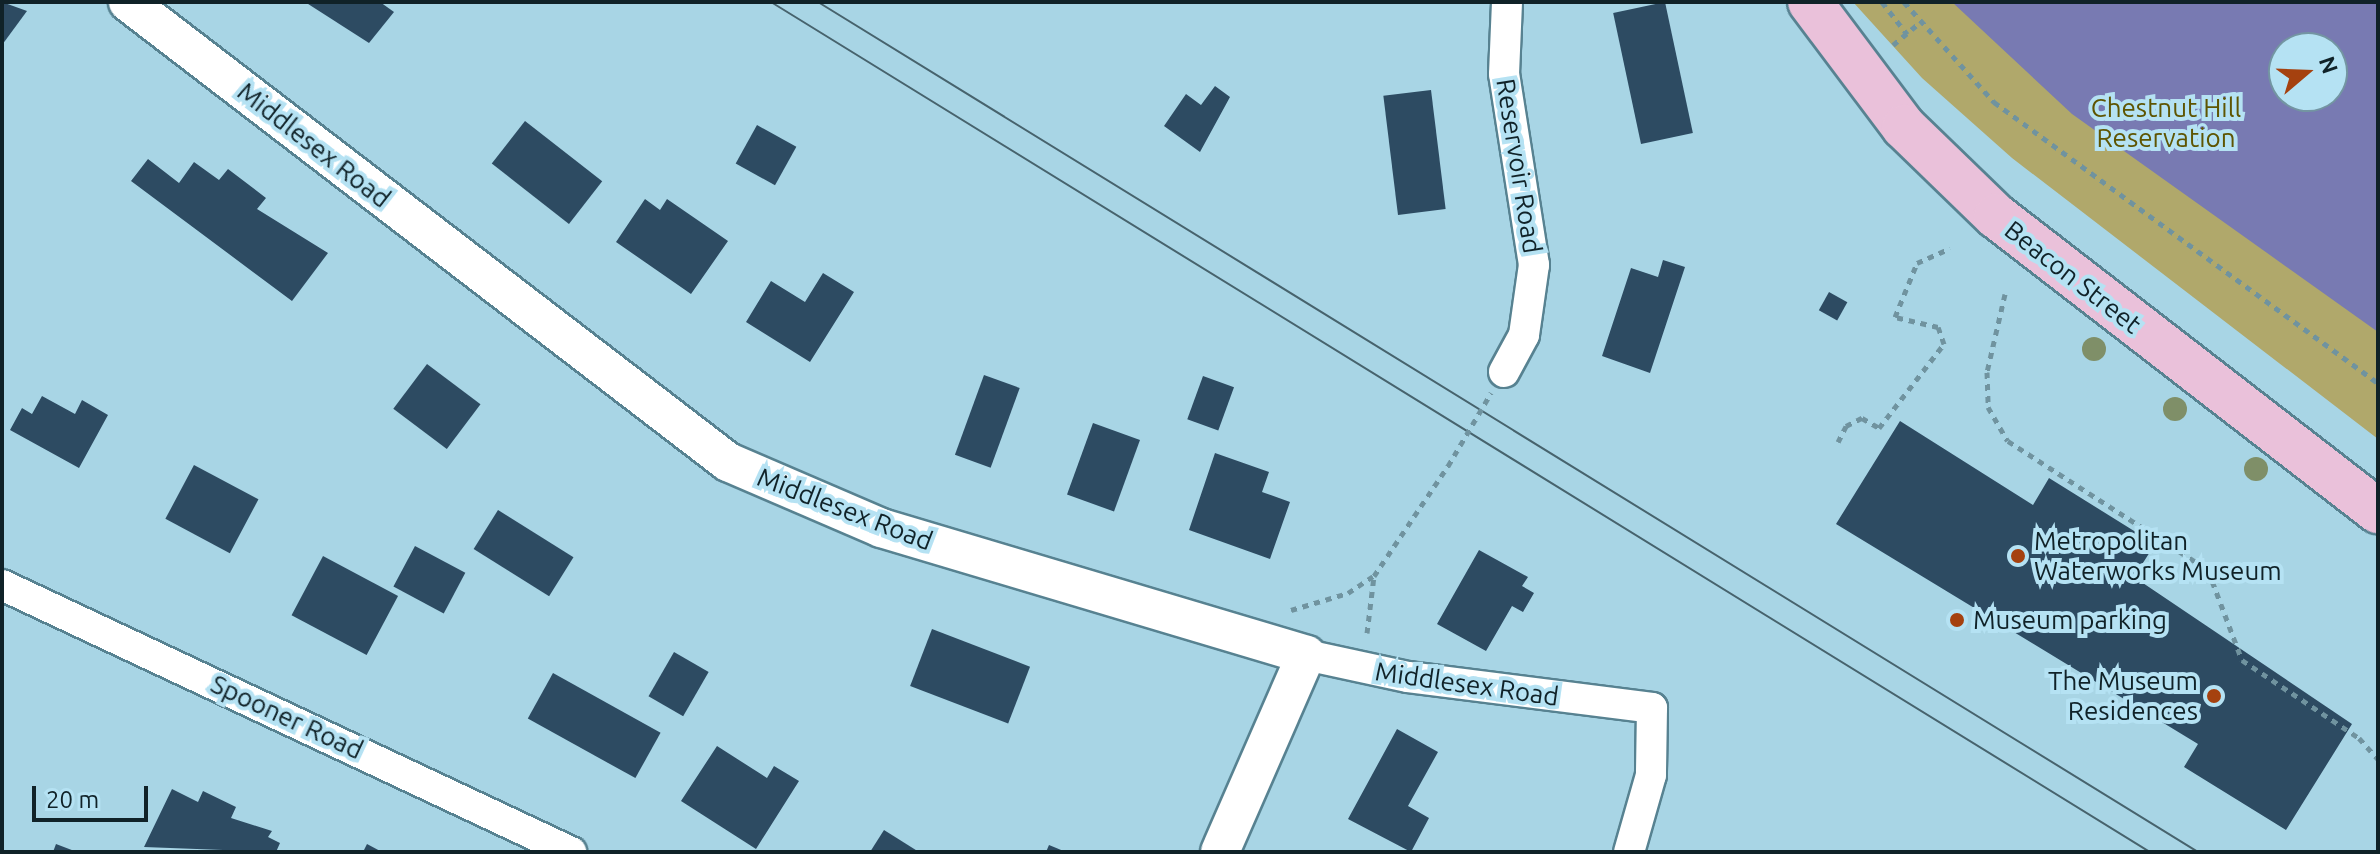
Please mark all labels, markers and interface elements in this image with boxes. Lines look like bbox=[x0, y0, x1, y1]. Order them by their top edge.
north arrow bbox=[2268, 32, 2348, 112]
text: N bbox=[2315, 53, 2344, 77]
street label: Middlesex Road bbox=[231, 76, 397, 214]
street label: Reservoir Road bbox=[1490, 76, 1548, 256]
park label: Chestnut Hill Reservation bbox=[2091, 92, 2241, 154]
street label: Beacon Street bbox=[1998, 214, 2148, 340]
street label: Middlesex Road bbox=[753, 461, 937, 557]
place label: Metropolitan Waterworks Museum bbox=[2034, 525, 2282, 586]
marker: Metropolitan Waterworks Museum bbox=[2009, 547, 2027, 565]
place label: Museum parking bbox=[1973, 604, 2167, 636]
marker: Museum parking bbox=[1948, 611, 1966, 629]
street label: Middlesex Road bbox=[1373, 656, 1561, 712]
place label: The Museum Residences bbox=[2048, 665, 2198, 726]
street label: Spooner Road bbox=[206, 668, 368, 766]
marker: The Museum Residences bbox=[2205, 687, 2223, 705]
scale bar bbox=[36, 770, 152, 820]
text: 20 m bbox=[46, 786, 99, 813]

